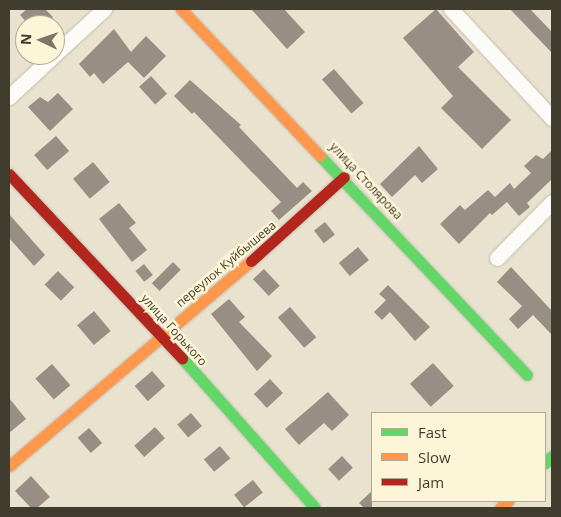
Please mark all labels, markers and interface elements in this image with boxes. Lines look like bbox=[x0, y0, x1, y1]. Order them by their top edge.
north arrow bbox=[15, 15, 65, 65]
text: N bbox=[16, 33, 35, 45]
street label: улица Столярова bbox=[327, 140, 405, 222]
street label: переулок Куйбышева bbox=[173, 218, 279, 310]
street label: улица Горького bbox=[138, 291, 210, 369]
legend bbox=[371, 412, 546, 502]
text: Fast bbox=[418, 422, 447, 442]
text: Slow bbox=[418, 447, 451, 467]
text: Jam bbox=[418, 472, 444, 492]

